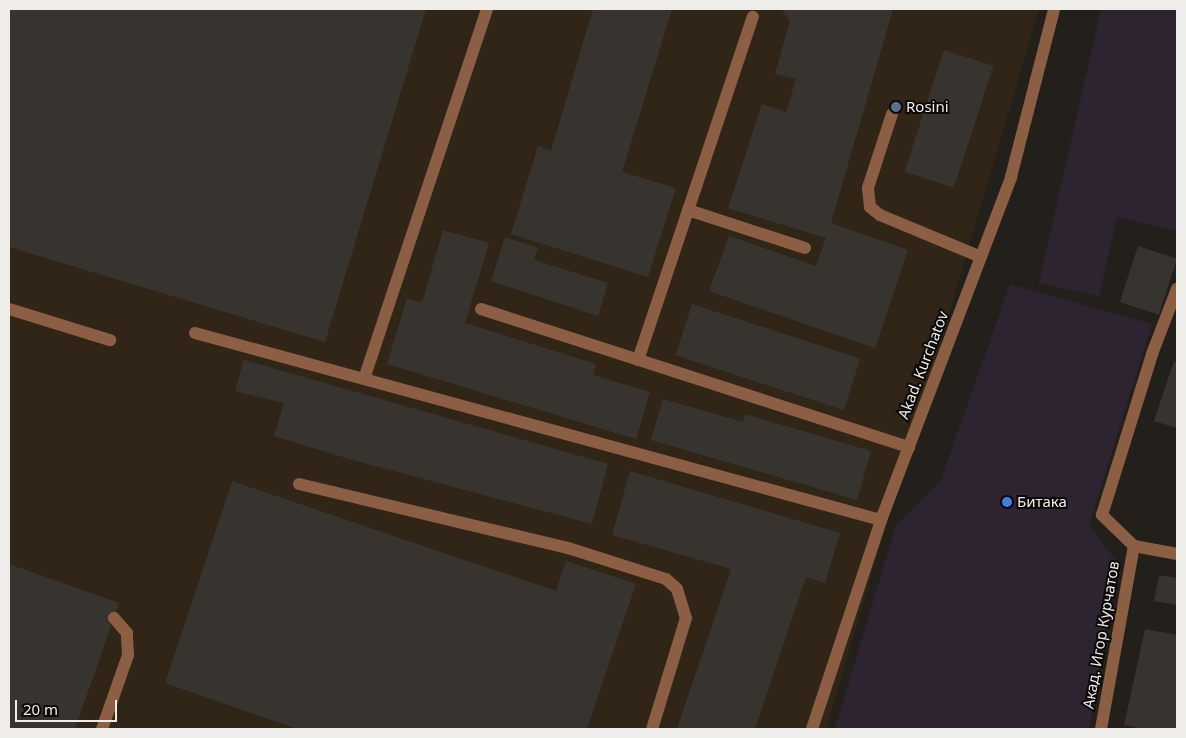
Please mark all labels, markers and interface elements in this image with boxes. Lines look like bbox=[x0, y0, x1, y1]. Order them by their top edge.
place label: Rosini bbox=[906, 98, 949, 116]
marker: Rosini bbox=[890, 101, 902, 113]
street label: Akad. Kurchatov bbox=[894, 308, 952, 422]
place label: Битака bbox=[1017, 493, 1067, 511]
marker: Битака bbox=[1001, 496, 1013, 508]
street label: Акад. Игор Курчатов bbox=[1079, 560, 1123, 710]
scale bar bbox=[18, 690, 120, 722]
text: 20 m bbox=[23, 699, 58, 719]

